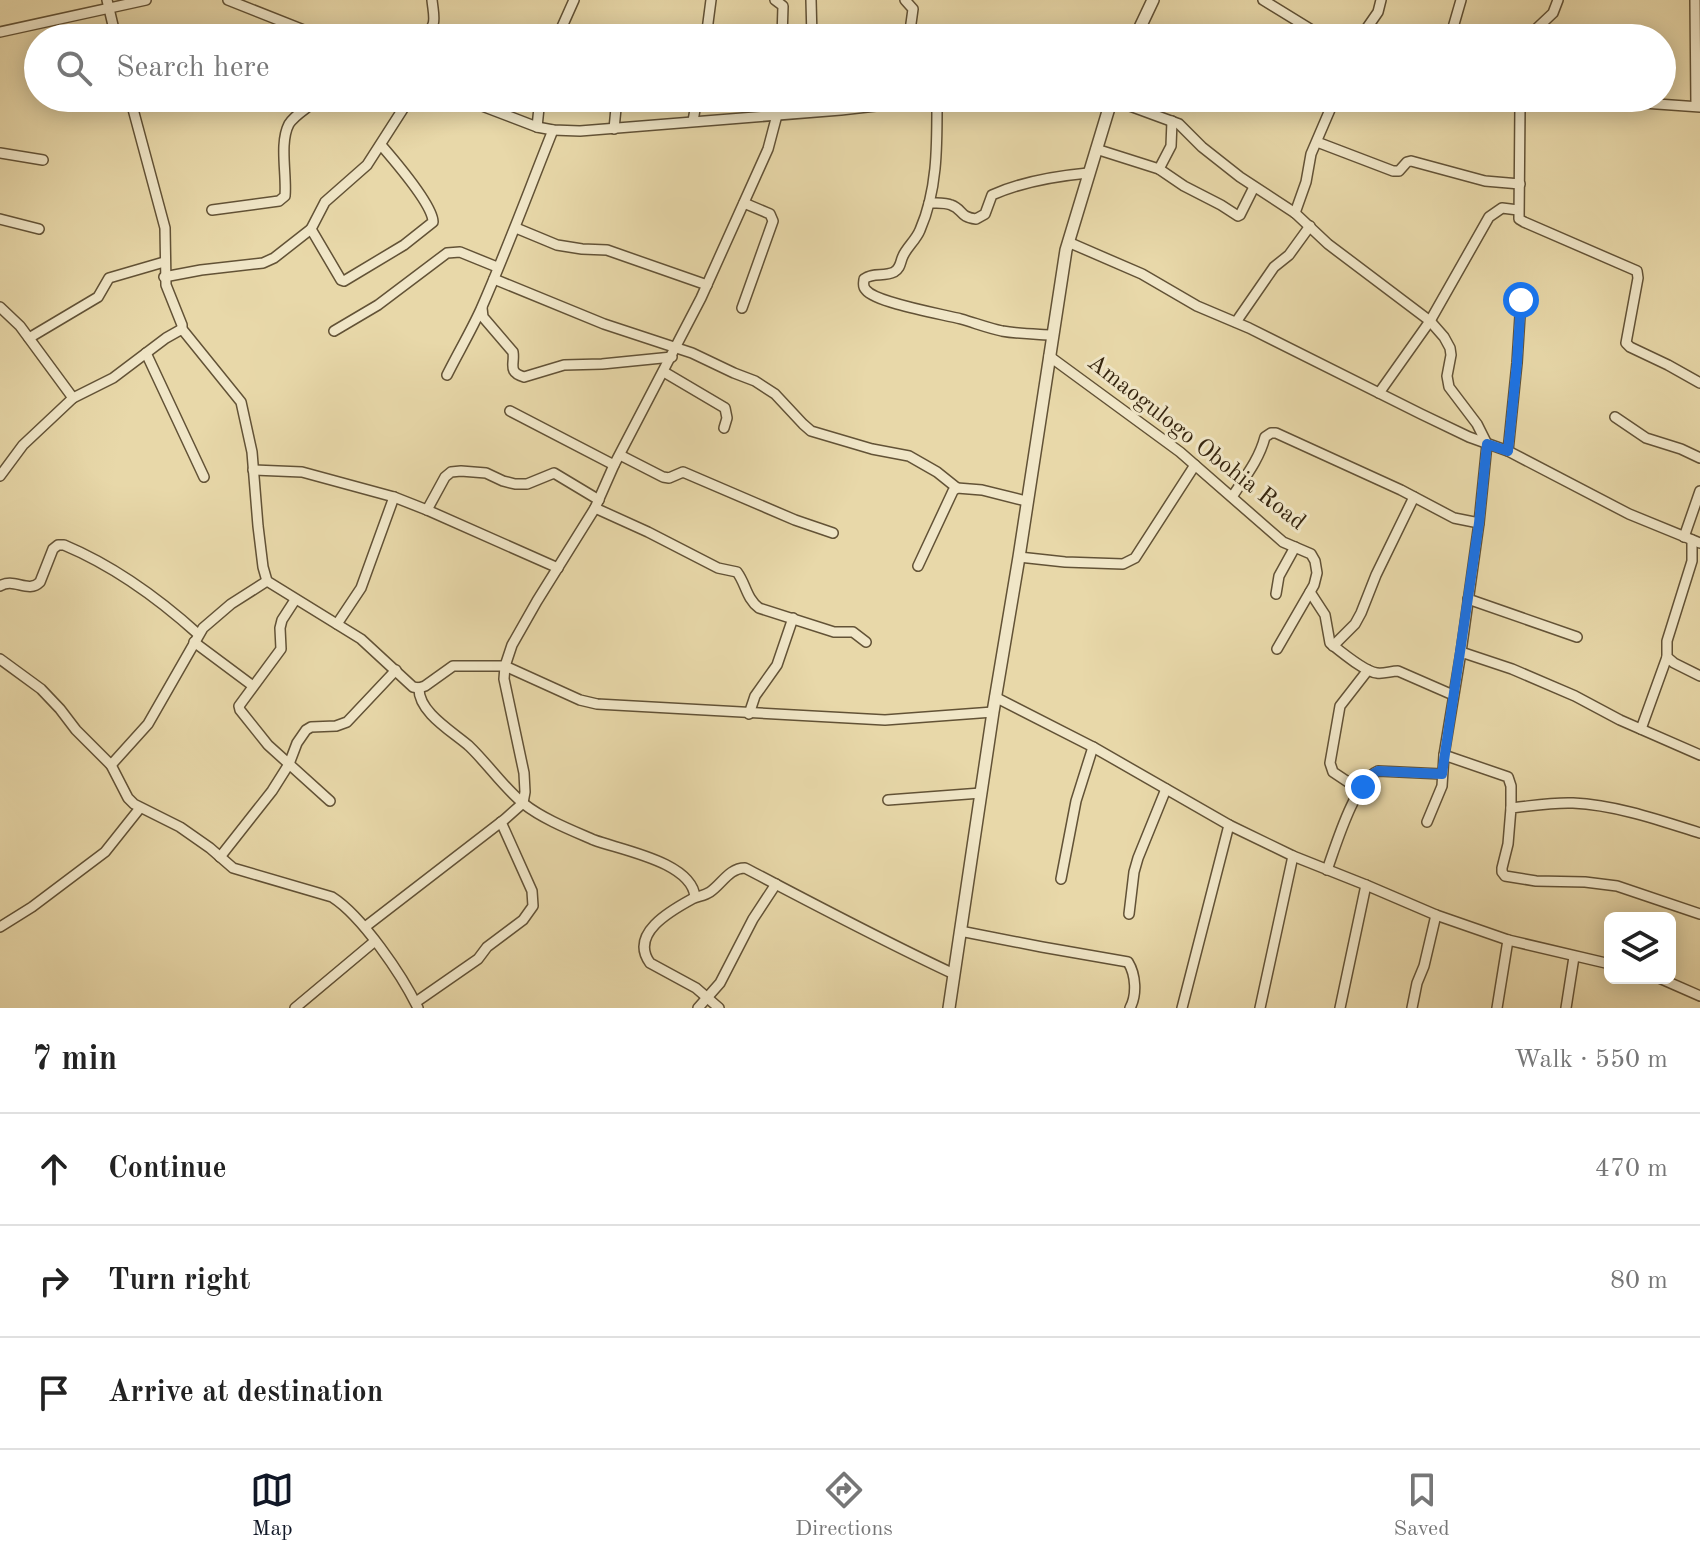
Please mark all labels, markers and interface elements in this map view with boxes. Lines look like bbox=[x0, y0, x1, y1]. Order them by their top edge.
search box bbox=[24, 24, 1676, 112]
icon: search bbox=[52, 46, 96, 90]
text: Search here bbox=[116, 53, 270, 83]
route start bbox=[1503, 282, 1539, 318]
street label: Amaogulogo Obohia Road bbox=[1082, 351, 1310, 535]
route end bbox=[1345, 769, 1381, 805]
map controls bbox=[1604, 912, 1676, 984]
button: layers bbox=[1604, 912, 1676, 984]
text: 7 min bbox=[32, 1043, 117, 1077]
text: Walk · 550 m bbox=[1514, 1047, 1668, 1073]
icon: ahead bbox=[32, 1147, 76, 1191]
text: Continue bbox=[108, 1154, 227, 1184]
text: 470 m bbox=[1595, 1156, 1668, 1182]
icon: right bbox=[32, 1259, 76, 1303]
text: Turn right bbox=[108, 1266, 250, 1296]
text: 80 m bbox=[1610, 1268, 1668, 1294]
icon: arrive bbox=[32, 1371, 76, 1415]
text: Arrive at destination bbox=[108, 1378, 383, 1408]
tab: Map bbox=[250, 1468, 294, 1543]
tab: Directions bbox=[795, 1468, 893, 1543]
tab: Saved bbox=[1394, 1468, 1450, 1543]

